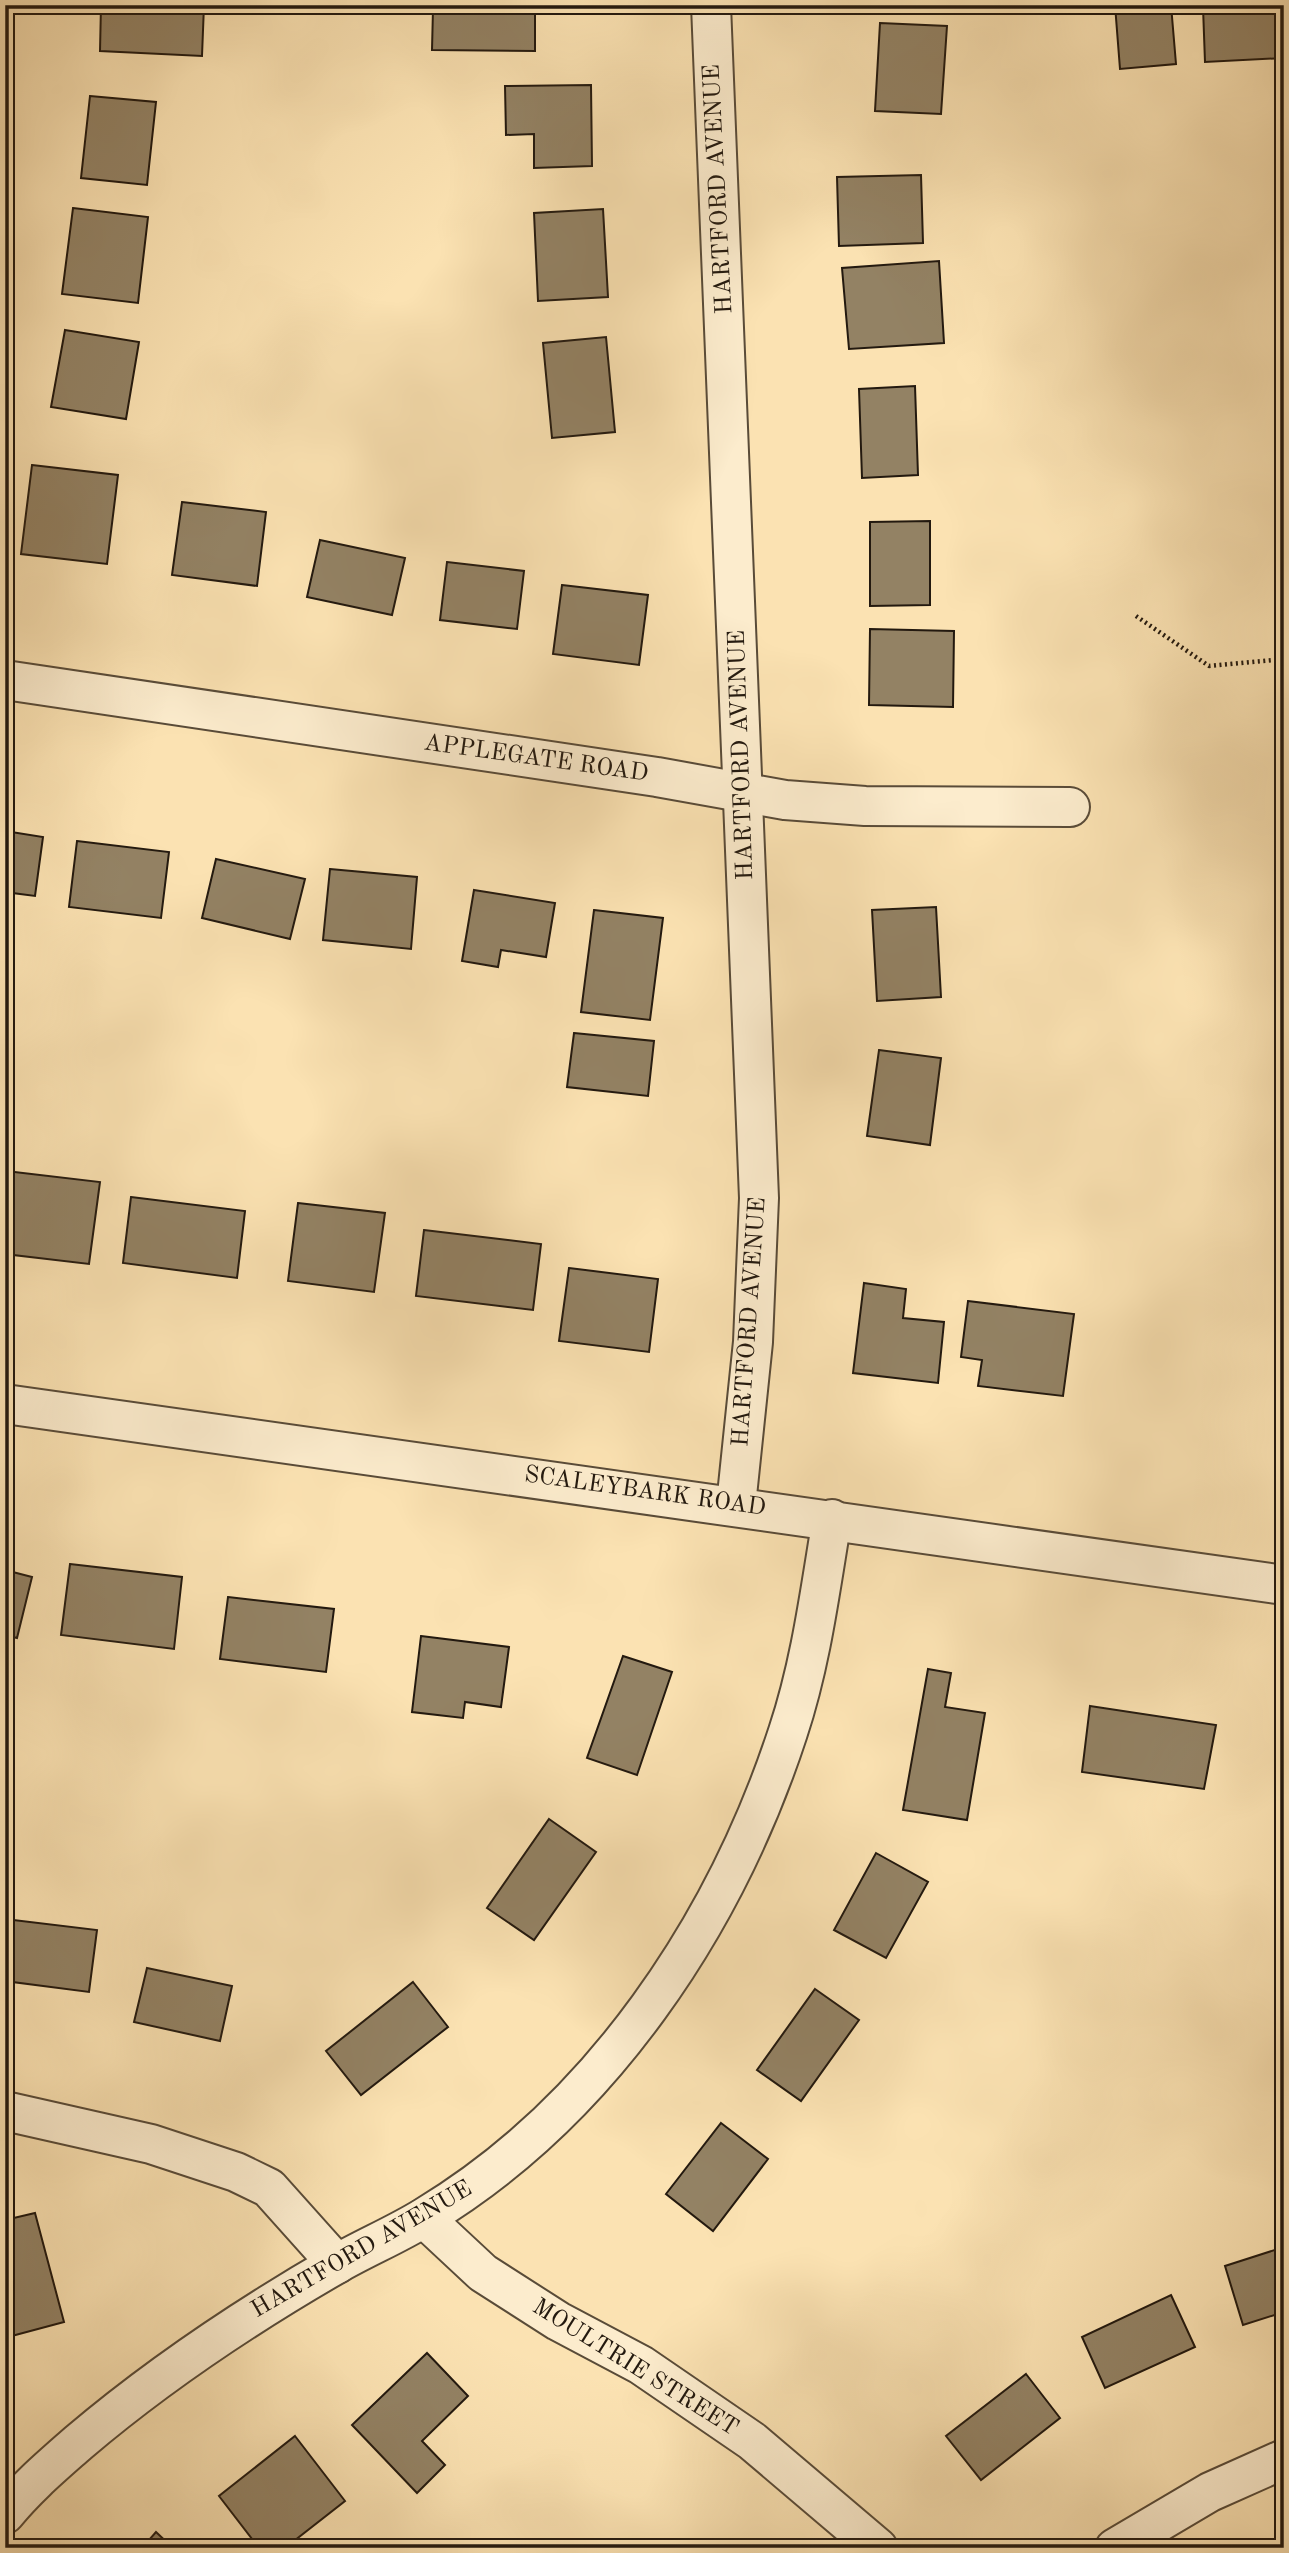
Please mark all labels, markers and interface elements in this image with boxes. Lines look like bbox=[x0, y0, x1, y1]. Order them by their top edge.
street label: HARTFORD AVENUE bbox=[700, 63, 738, 315]
street label: HARTFORD AVENUE bbox=[726, 629, 758, 881]
street label: APPLEGATE ROAD bbox=[422, 731, 650, 787]
street label: HARTFORD AVENUE bbox=[729, 1196, 771, 1448]
street label: SCALEYBARK ROAD bbox=[523, 1463, 767, 1521]
street label: HARTFORD AVENUE bbox=[248, 2177, 476, 2323]
street label: MOULTRIE STREET bbox=[528, 2295, 742, 2441]

